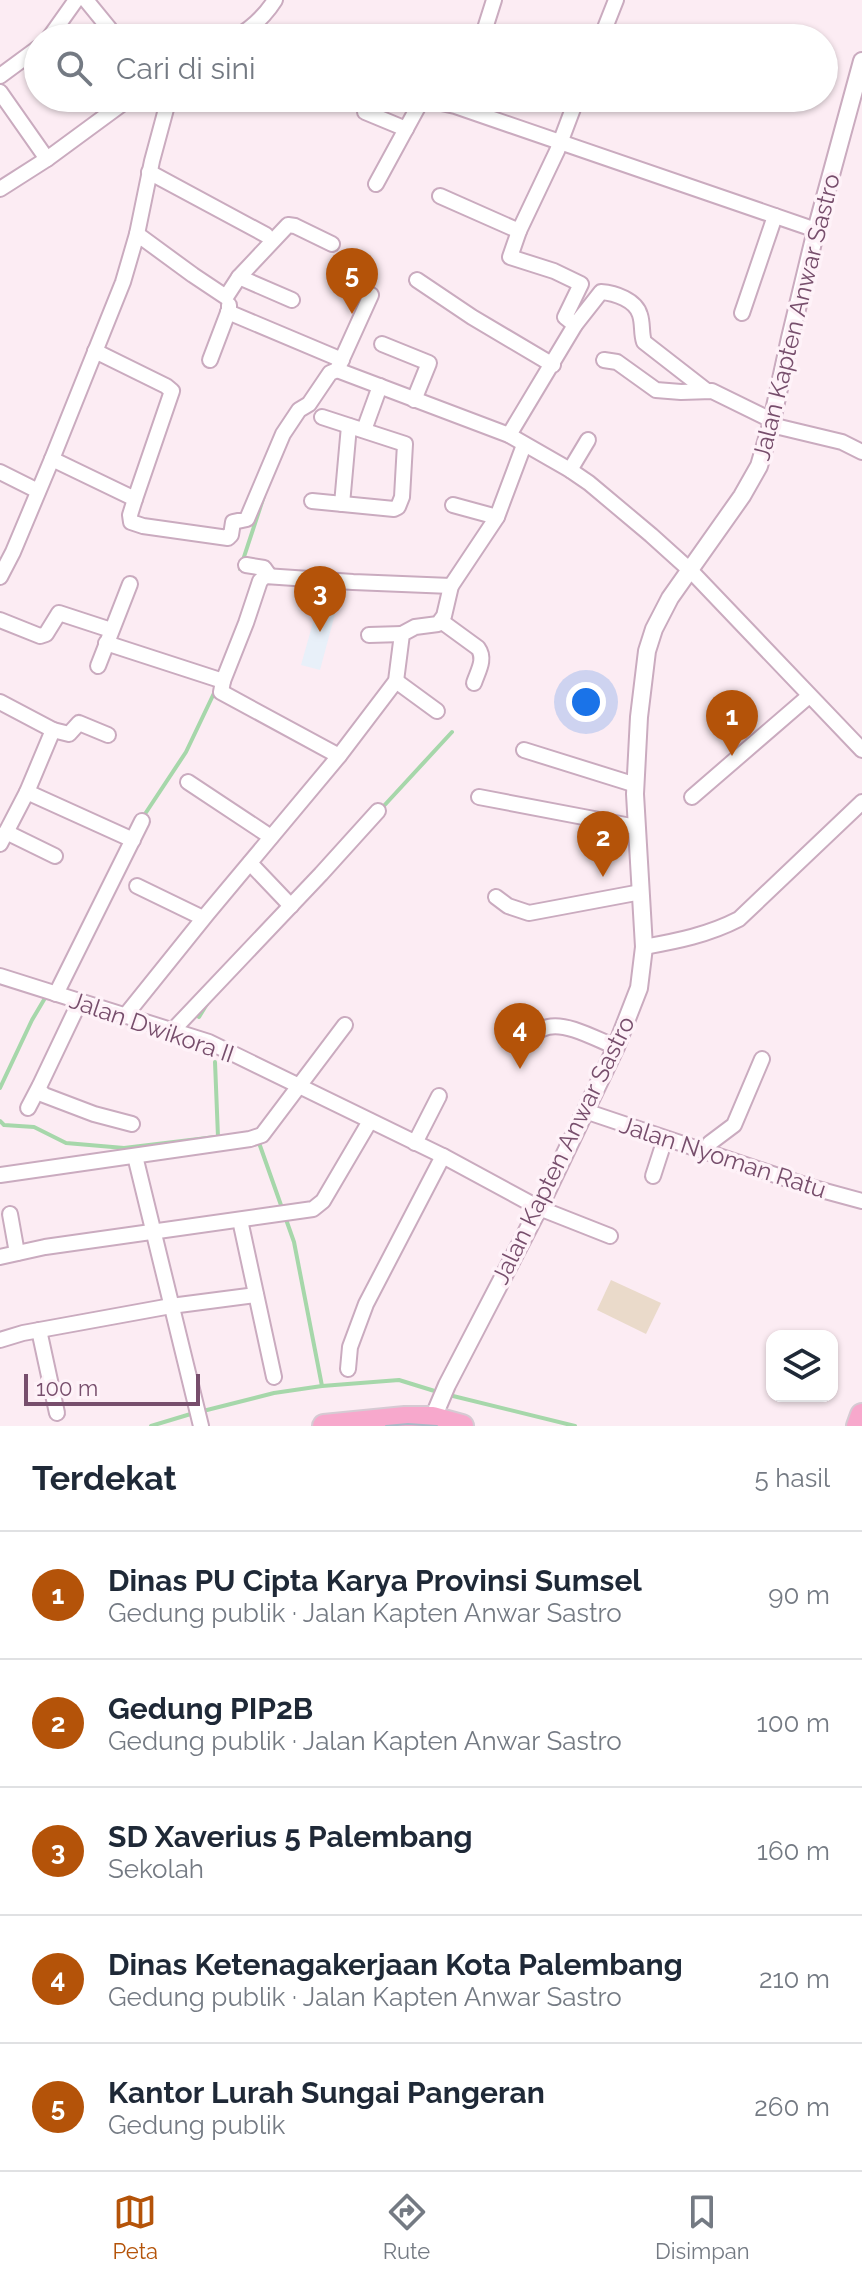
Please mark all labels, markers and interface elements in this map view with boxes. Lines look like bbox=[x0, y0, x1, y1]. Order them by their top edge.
search box bbox=[24, 24, 838, 112]
icon: search bbox=[52, 46, 96, 90]
text: Cari di sini bbox=[116, 51, 256, 86]
street label: Jalan Kapten Anwar Sastro bbox=[746, 171, 846, 463]
pin: 5 bbox=[326, 248, 378, 314]
pin: 3 bbox=[294, 566, 346, 632]
your location bbox=[566, 682, 606, 722]
pin: 1 bbox=[706, 690, 758, 756]
pin: 2 bbox=[577, 811, 629, 877]
street label: Jalan Dwikora II bbox=[66, 985, 238, 1069]
pin: 4 bbox=[494, 1003, 546, 1069]
street label: Jalan Kapten Anwar Sastro bbox=[485, 1011, 641, 1289]
street label: Jalan Nyoman Ratu bbox=[616, 1110, 830, 1204]
map controls bbox=[766, 1330, 838, 1402]
button: layers bbox=[766, 1330, 838, 1402]
scale bar bbox=[24, 1370, 200, 1406]
text: 100 m bbox=[36, 1375, 98, 1401]
text: Terdekat bbox=[32, 1458, 177, 1498]
text: 5 hasil bbox=[755, 1463, 830, 1493]
text: Dinas PU Cipta Karya Provinsi Sumsel bbox=[108, 1563, 642, 1598]
text: 1 bbox=[52, 1580, 64, 1610]
text: 90 m bbox=[768, 1580, 830, 1610]
text: Gedung publik · Jalan Kapten Anwar Sastro bbox=[108, 1598, 622, 1628]
text: Gedung PIP2B bbox=[108, 1691, 313, 1726]
text: 2 bbox=[51, 1708, 65, 1738]
text: 100 m bbox=[757, 1708, 830, 1738]
text: Gedung publik · Jalan Kapten Anwar Sastro bbox=[108, 1726, 622, 1756]
text: SD Xaverius 5 Palembang bbox=[108, 1819, 473, 1854]
text: 3 bbox=[51, 1836, 65, 1866]
text: 160 m bbox=[757, 1836, 830, 1866]
text: Sekolah bbox=[108, 1854, 204, 1884]
text: Dinas Ketenagakerjaan Kota Palembang bbox=[108, 1947, 683, 1982]
text: 4 bbox=[51, 1964, 65, 1994]
text: 210 m bbox=[759, 1964, 830, 1994]
text: Gedung publik · Jalan Kapten Anwar Sastro bbox=[108, 1982, 622, 2012]
text: Kantor Lurah Sungai Pangeran bbox=[108, 2075, 545, 2110]
text: 5 bbox=[51, 2092, 65, 2122]
text: 260 m bbox=[754, 2092, 830, 2122]
text: Gedung publik bbox=[108, 2110, 285, 2140]
tab: Peta bbox=[112, 2190, 158, 2264]
tab: Rute bbox=[383, 2190, 430, 2264]
tab: Disimpan bbox=[655, 2190, 750, 2264]

